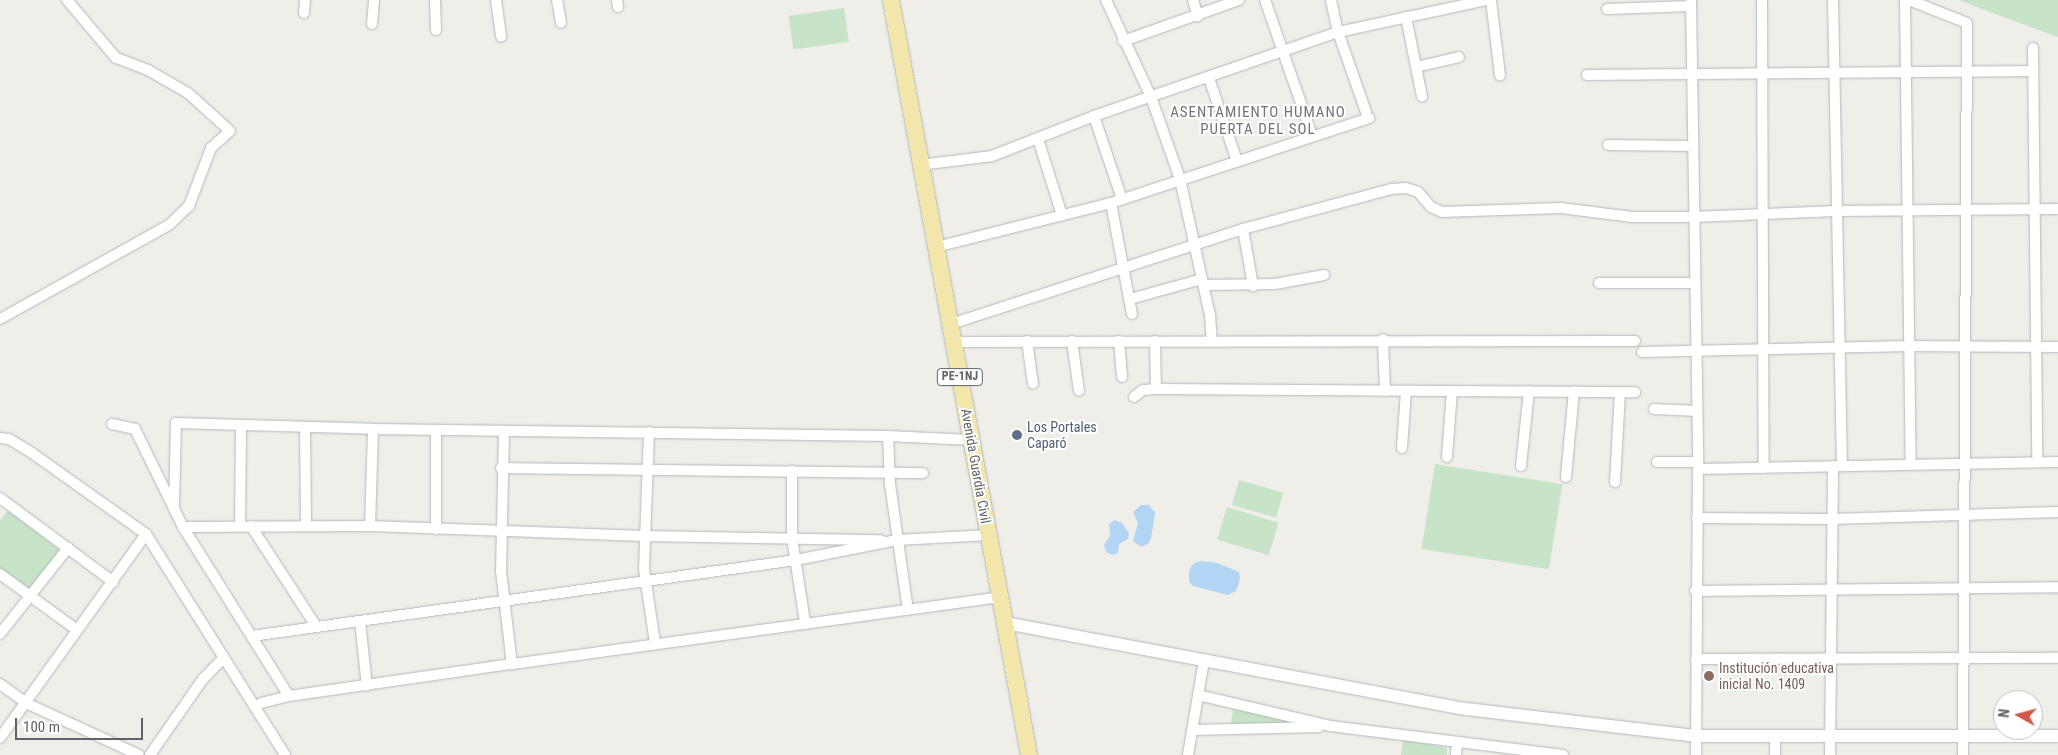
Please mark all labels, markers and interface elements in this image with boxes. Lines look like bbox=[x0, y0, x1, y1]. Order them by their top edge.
district label: ASENTAMIENTO HUMANO PUERTA DEL SOL bbox=[1168, 103, 1348, 138]
road number: PE-1NJ bbox=[936, 368, 984, 387]
street label: Avenida Guardia Civil bbox=[958, 407, 994, 525]
place label: Los Portales Caparó bbox=[1027, 419, 1097, 452]
marker: Los Portales Caparó bbox=[1011, 429, 1023, 441]
place label: Institución educativa inicial No. 1409 bbox=[1719, 660, 1834, 692]
marker: Institución educativa inicial No. 1409 bbox=[1703, 670, 1715, 682]
north arrow bbox=[1993, 690, 2043, 740]
scale bar bbox=[18, 708, 145, 740]
text: N bbox=[1996, 708, 2013, 719]
text: 100 m bbox=[23, 718, 60, 736]

